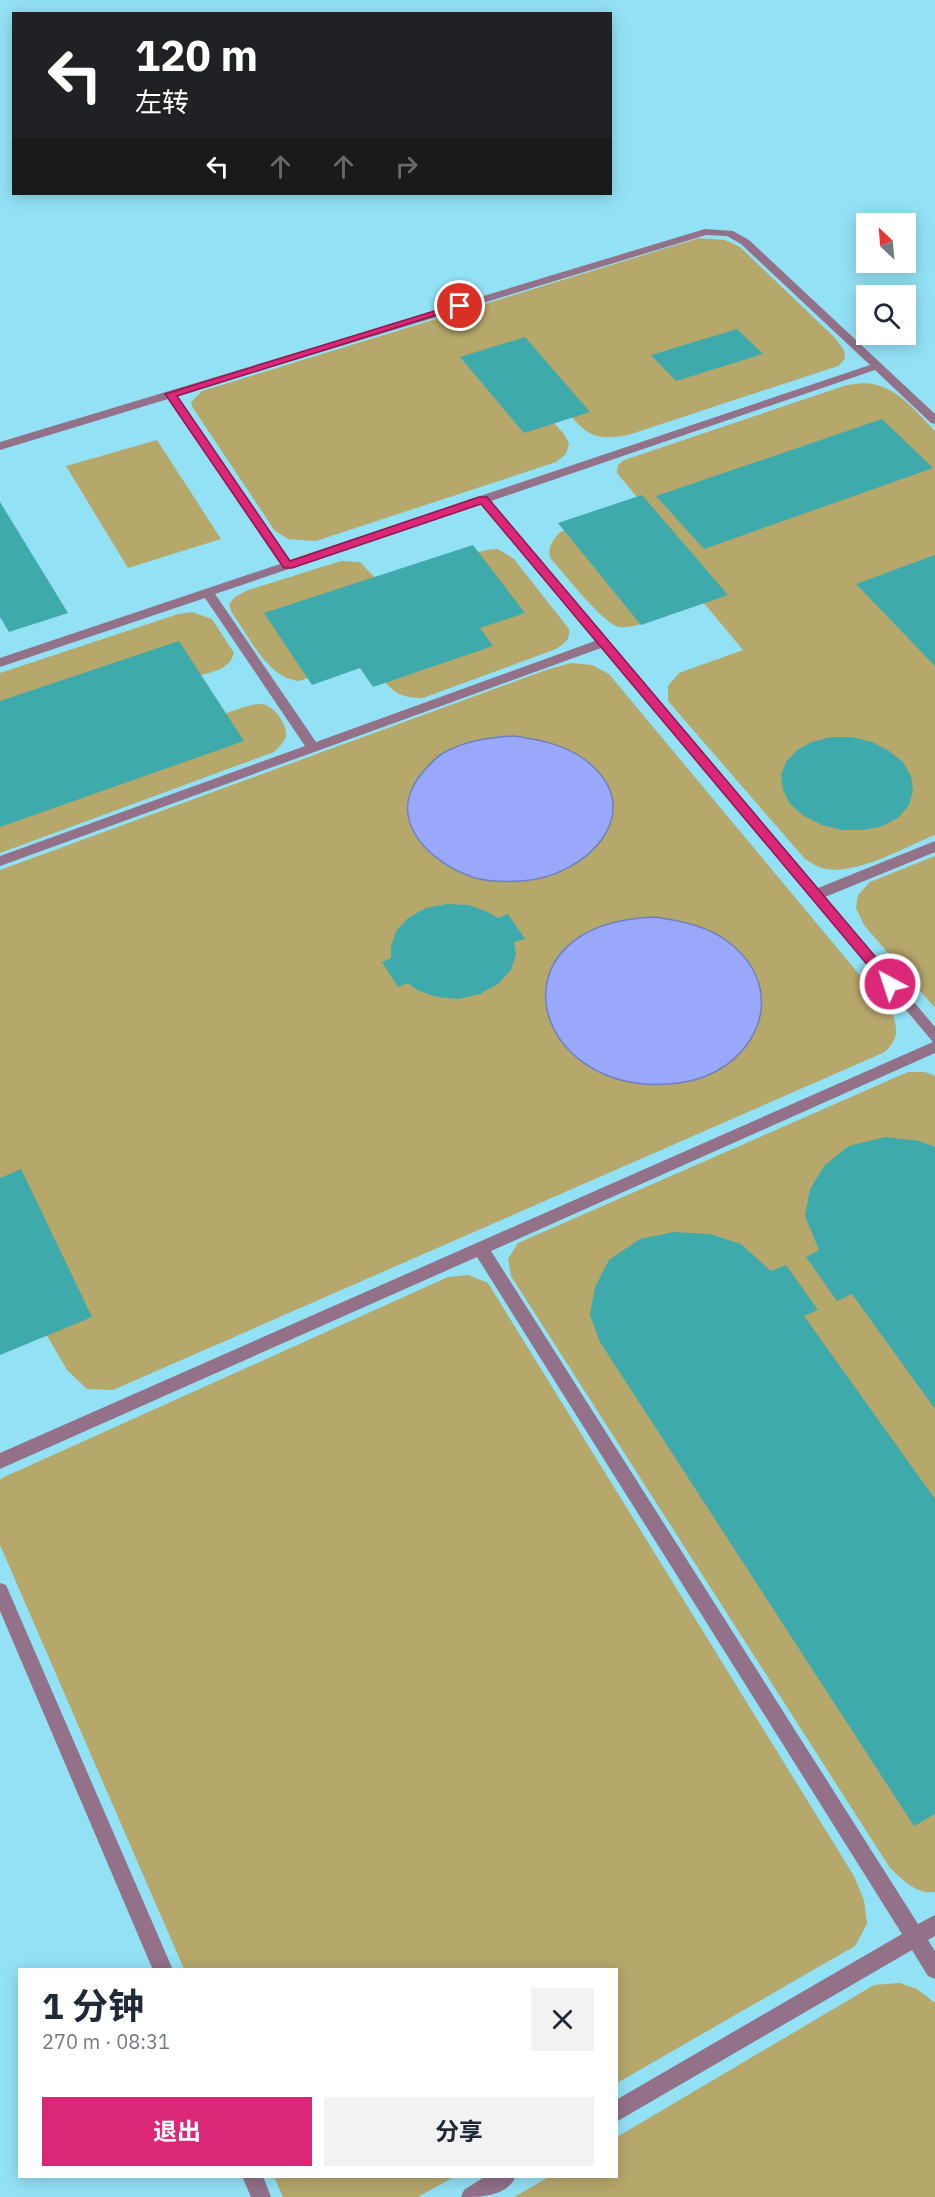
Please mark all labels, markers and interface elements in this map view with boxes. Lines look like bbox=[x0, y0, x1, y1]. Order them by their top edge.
text: 120 m bbox=[135, 28, 258, 83]
icon: left bbox=[36, 36, 114, 114]
text: 左转 bbox=[135, 84, 189, 119]
icon: left bbox=[201, 150, 234, 183]
icon: ahead bbox=[264, 150, 297, 183]
icon: ahead bbox=[327, 150, 360, 183]
icon: right bbox=[390, 150, 423, 183]
north arrow bbox=[856, 213, 916, 273]
map controls bbox=[856, 213, 916, 345]
pin bbox=[434, 280, 485, 331]
button: search bbox=[856, 285, 916, 345]
icon: arrive bbox=[443, 289, 476, 322]
position arrow bbox=[858, 952, 922, 1016]
text: 1 分钟 bbox=[42, 1982, 144, 2029]
button: close bbox=[531, 1988, 594, 2051]
text: 270 m · 08:31 bbox=[42, 2028, 170, 2055]
button: 退出 bbox=[42, 2097, 312, 2166]
button: 分享 bbox=[324, 2097, 594, 2166]

